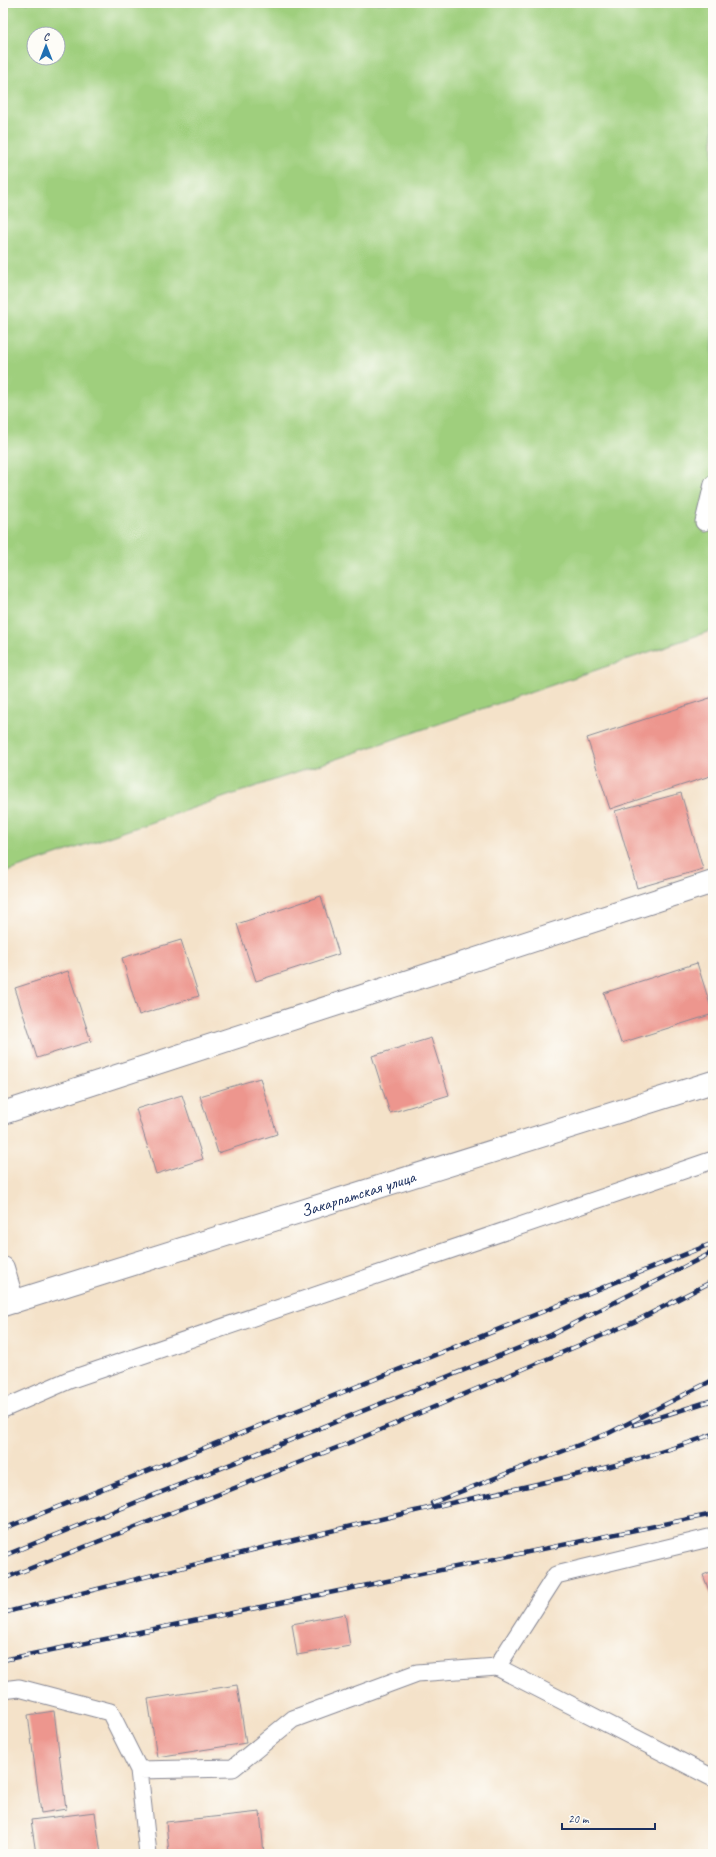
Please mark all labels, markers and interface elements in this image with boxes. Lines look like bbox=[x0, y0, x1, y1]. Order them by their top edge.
north arrow bbox=[26, 26, 66, 66]
text: С bbox=[43, 29, 50, 43]
street label: Закарпатская улица bbox=[298, 1165, 419, 1221]
scale bar bbox=[562, 1805, 655, 1831]
text: 20 m bbox=[568, 1811, 590, 1827]

